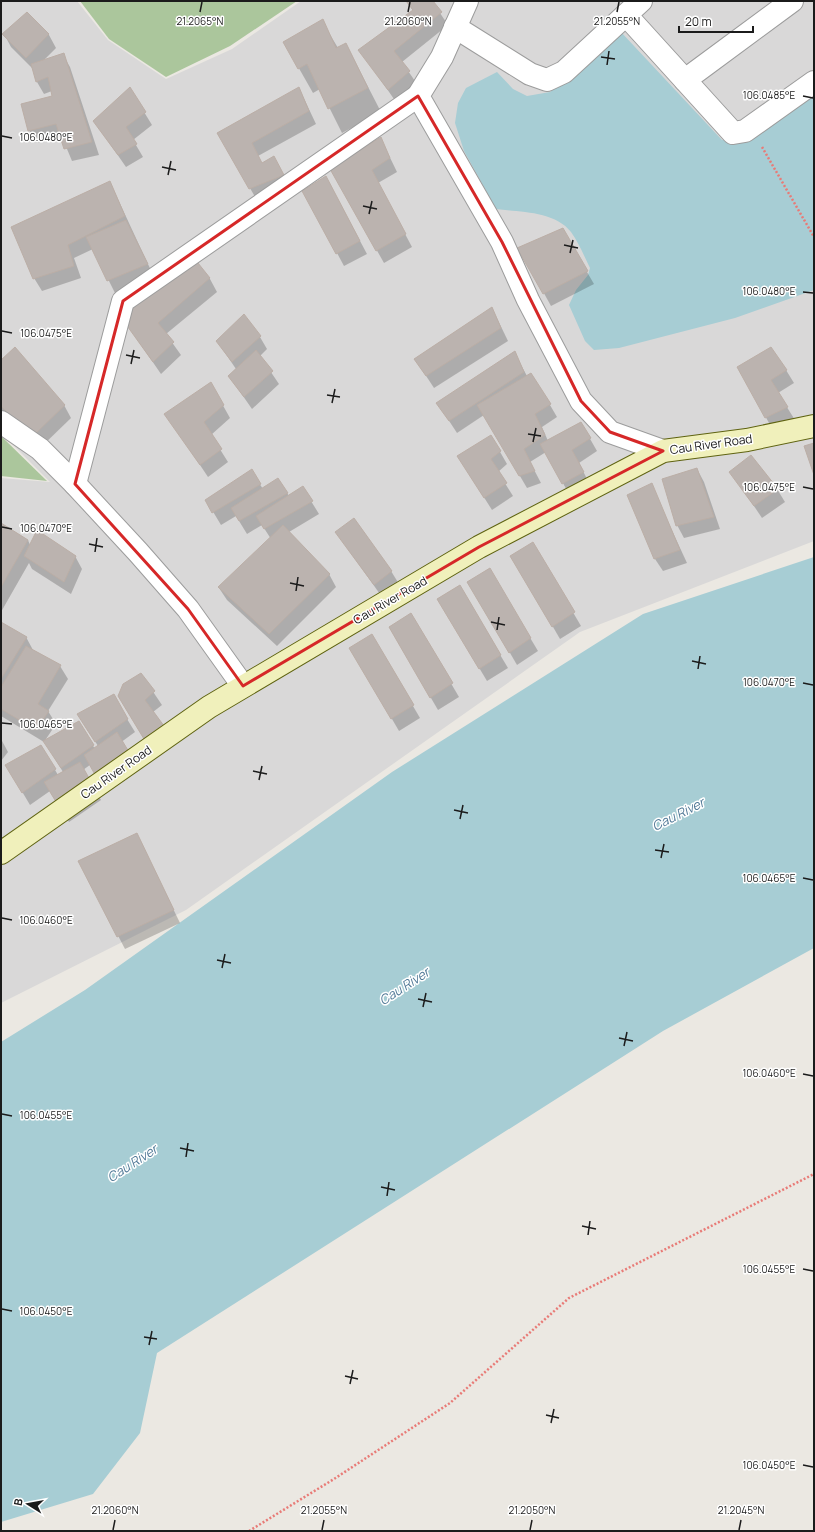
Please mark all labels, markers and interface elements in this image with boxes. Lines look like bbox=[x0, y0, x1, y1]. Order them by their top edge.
scale bar bbox=[679, 8, 753, 34]
text: 20 m bbox=[685, 13, 712, 30]
text: 21.2065°N bbox=[177, 14, 224, 28]
text: 21.2060°N bbox=[384, 14, 432, 28]
text: 21.2055°N bbox=[594, 14, 640, 28]
text: 106.0485°E bbox=[743, 88, 796, 102]
text: 106.0480°E bbox=[20, 130, 73, 144]
text: 106.0480°E bbox=[743, 284, 796, 298]
text: 106.0475°E bbox=[20, 326, 72, 340]
street label: Cau River Road bbox=[669, 430, 753, 458]
text: 106.0475°E bbox=[743, 480, 795, 494]
text: 106.0470°E bbox=[20, 521, 72, 535]
street label: Cau River Road bbox=[350, 572, 430, 628]
text: 106.0470°E bbox=[743, 675, 795, 689]
text: 106.0465°E bbox=[20, 717, 73, 731]
street label: Cau River Road bbox=[77, 741, 155, 803]
water label: Cau River bbox=[649, 792, 709, 835]
text: 106.0465°E bbox=[743, 871, 796, 885]
text: 106.0460°E bbox=[19, 913, 73, 927]
water label: Cau River bbox=[375, 962, 435, 1009]
text: 106.0460°E bbox=[742, 1066, 796, 1080]
text: 106.0455°E bbox=[20, 1108, 73, 1122]
water label: Cau River bbox=[103, 1139, 163, 1186]
text: 106.0455°E bbox=[743, 1262, 796, 1276]
text: 106.0450°E bbox=[20, 1304, 73, 1318]
text: 106.0450°E bbox=[743, 1458, 796, 1472]
north arrow bbox=[8, 1484, 48, 1524]
text: B bbox=[10, 1497, 26, 1507]
text: 21.2060°N bbox=[91, 1503, 139, 1517]
text: 21.2055°N bbox=[301, 1503, 347, 1517]
text: 21.2050°N bbox=[509, 1503, 556, 1517]
text: 21.2045°N bbox=[718, 1503, 764, 1517]

